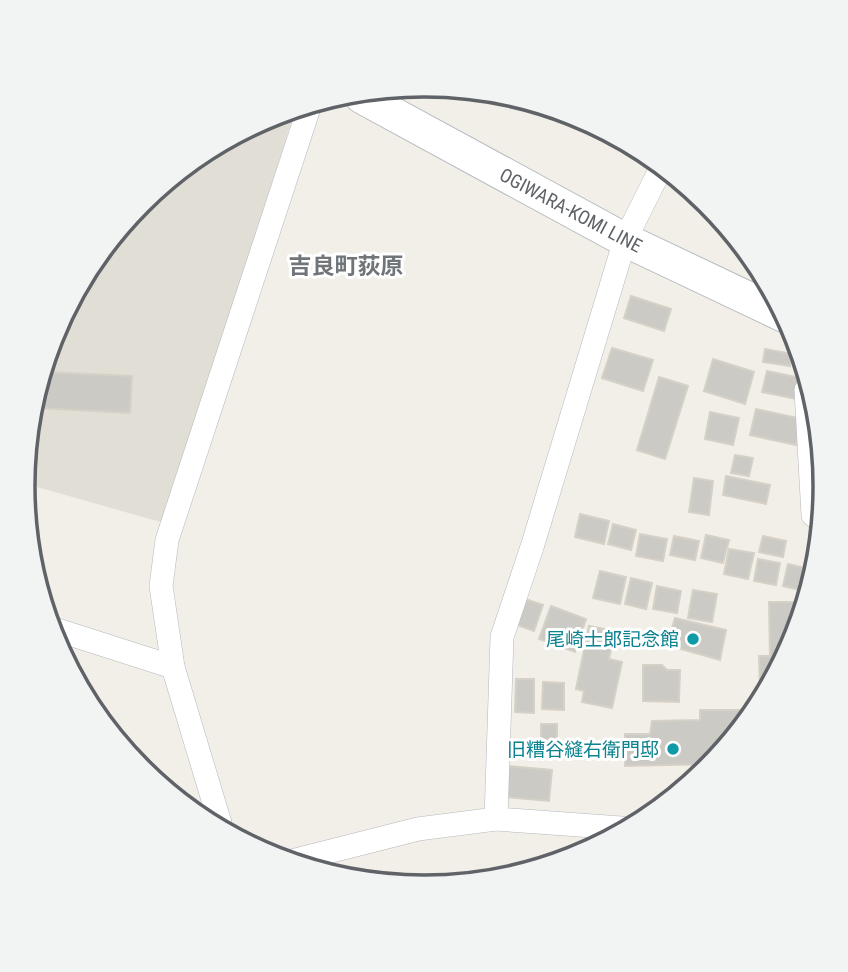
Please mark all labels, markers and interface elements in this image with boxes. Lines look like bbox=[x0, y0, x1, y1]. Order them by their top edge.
street label: OGIWARA-KOMI LINE bbox=[496, 163, 646, 258]
district label: 吉良町荻原 bbox=[289, 253, 404, 280]
place label: 尾崎士郎記念館 bbox=[546, 628, 679, 651]
marker: 尾崎士郎記念館 bbox=[685, 631, 701, 647]
place label: 旧糟谷縫右衛門邸 bbox=[507, 738, 659, 761]
marker: 旧糟谷縫右衛門邸 bbox=[665, 741, 681, 757]

